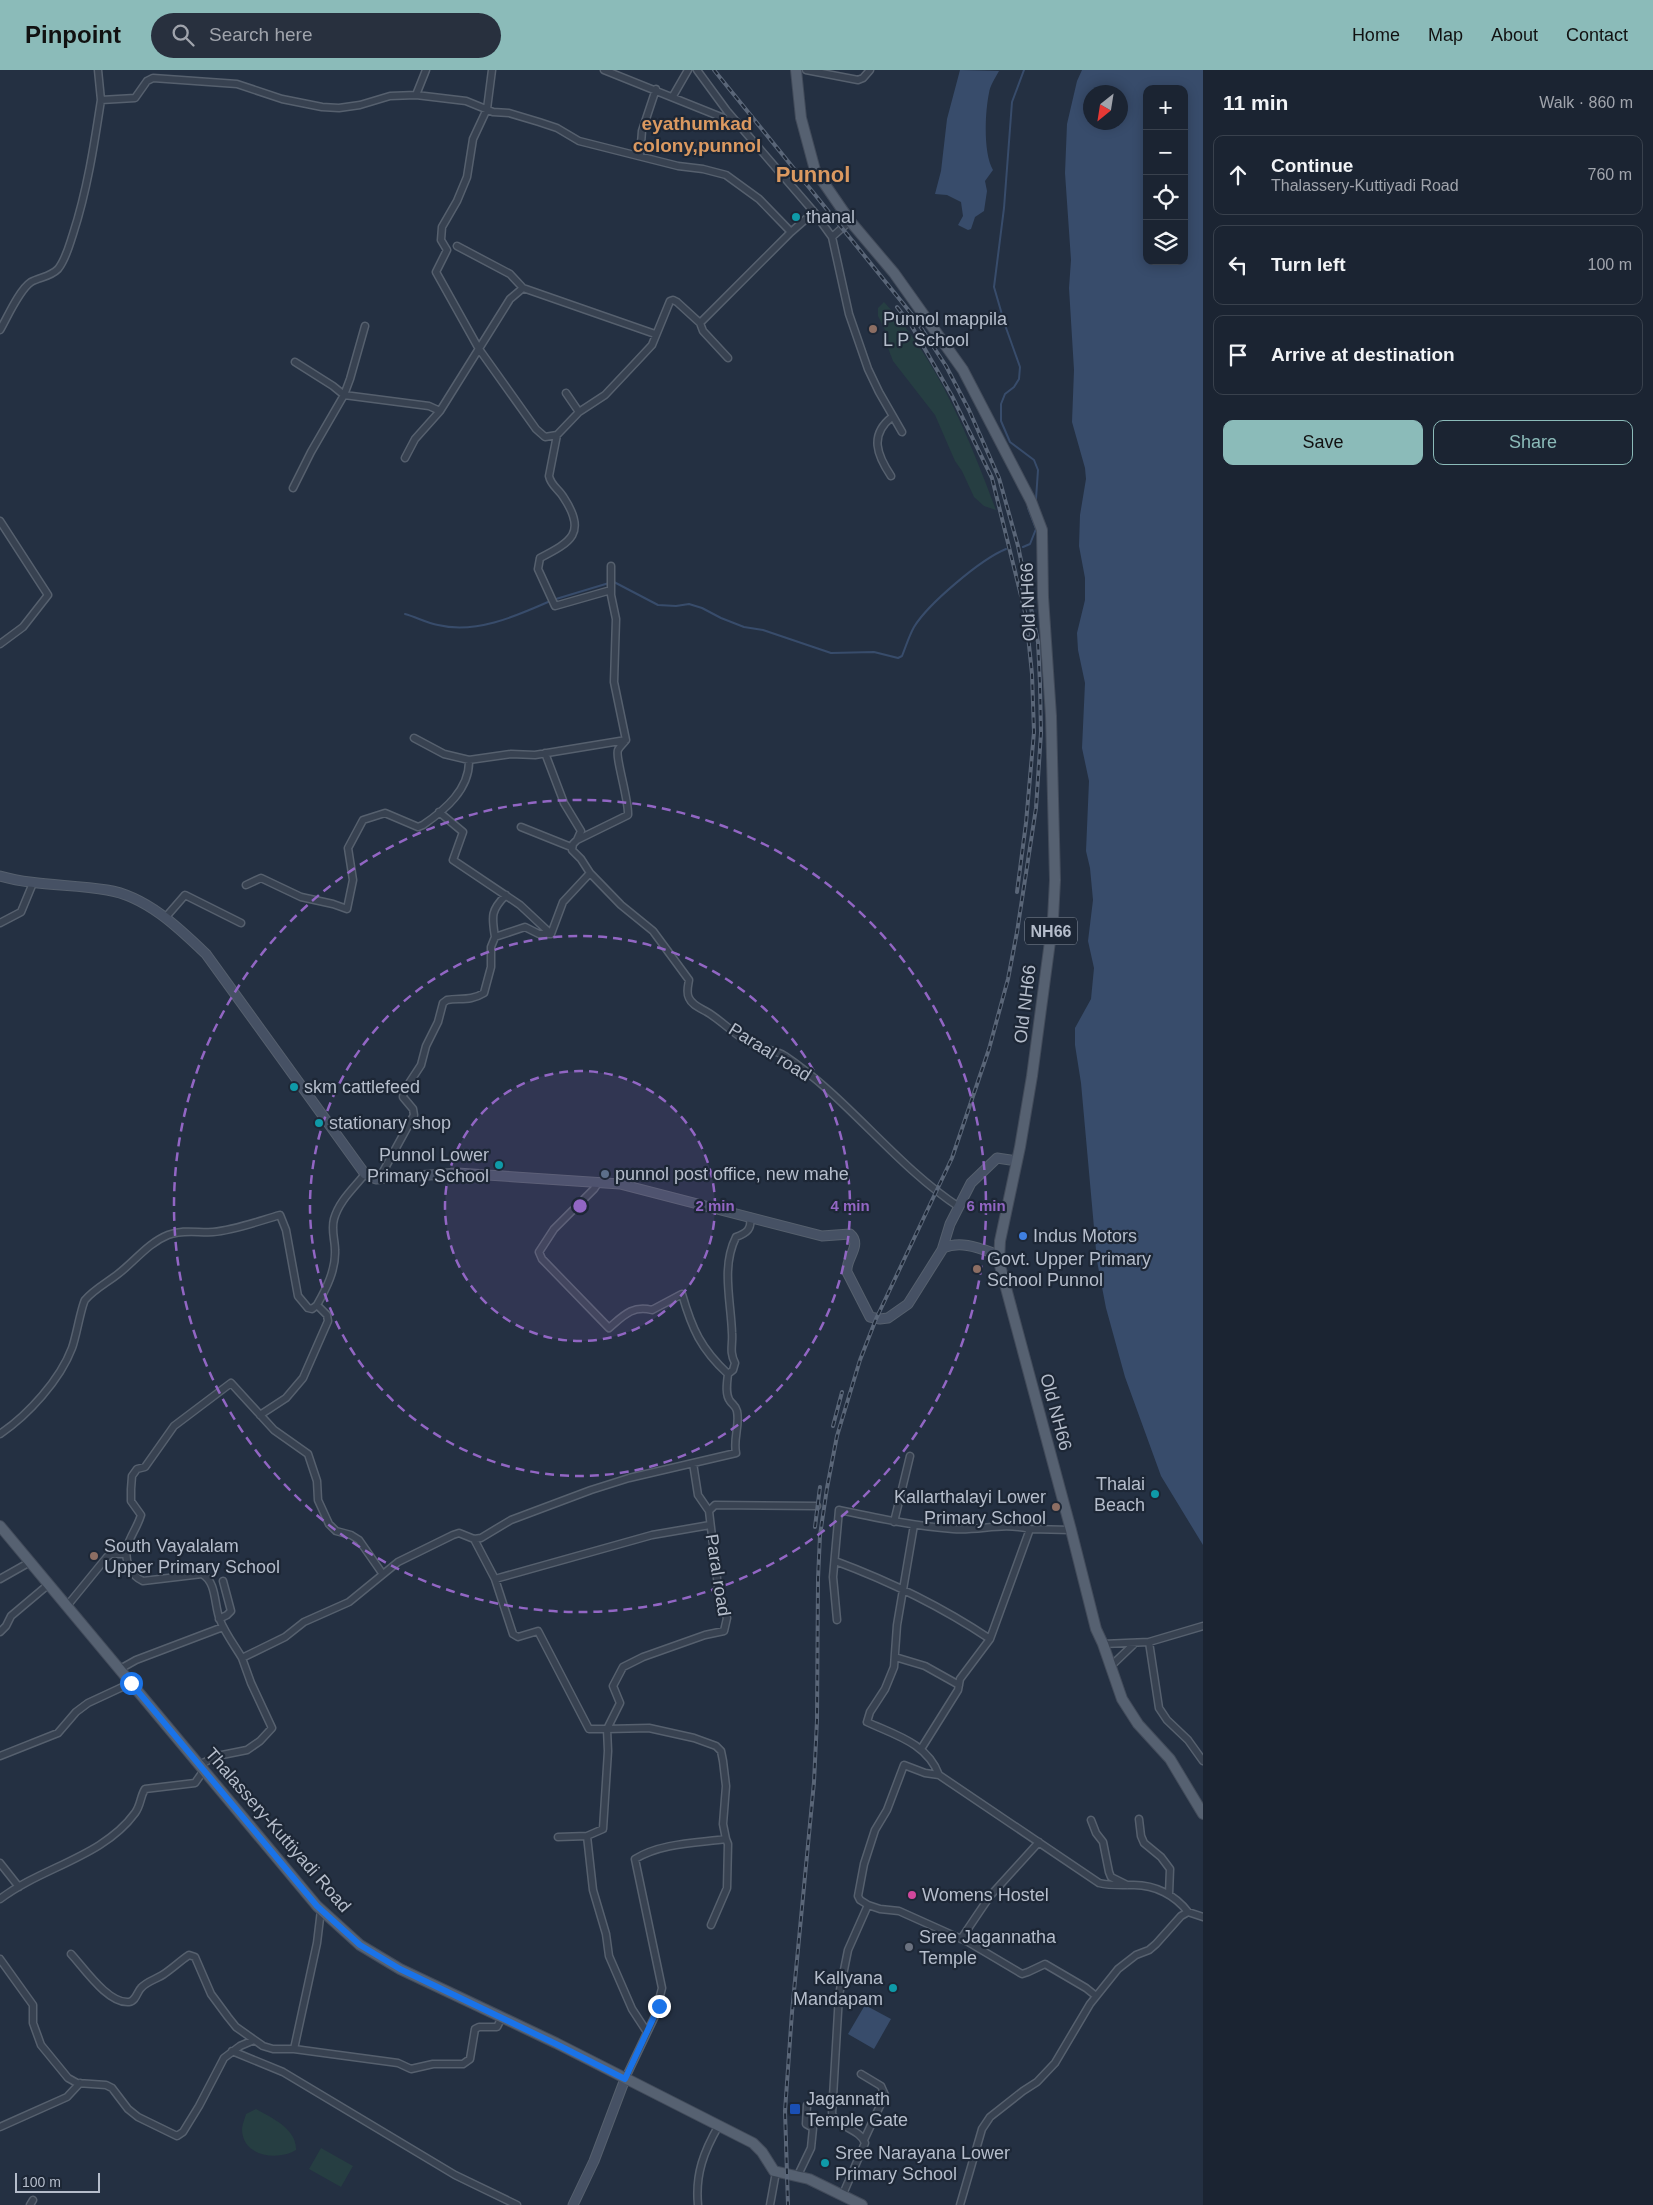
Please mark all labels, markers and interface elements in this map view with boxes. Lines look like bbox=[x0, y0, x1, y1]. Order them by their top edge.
search box bbox=[151, 13, 501, 58]
text: Pinpoint bbox=[25, 21, 121, 48]
icon: search bbox=[169, 21, 197, 49]
text: Search here bbox=[209, 24, 313, 45]
text: Home bbox=[1352, 25, 1400, 45]
text: Map bbox=[1428, 25, 1463, 45]
text: About bbox=[1491, 25, 1538, 45]
text: Contact bbox=[1566, 25, 1628, 45]
north arrow bbox=[1083, 85, 1128, 130]
map controls bbox=[1143, 85, 1188, 265]
button: + bbox=[1143, 85, 1188, 130]
text: 11 min bbox=[1223, 91, 1288, 114]
text: Walk · 860 m bbox=[1539, 94, 1633, 111]
district label: eyathumkad colony,punnol bbox=[633, 113, 761, 156]
button: − bbox=[1143, 130, 1188, 175]
text: Continue bbox=[1271, 155, 1353, 176]
icon: ahead bbox=[1224, 161, 1252, 189]
district label: Punnol bbox=[776, 162, 850, 187]
text: 760 m bbox=[1588, 166, 1632, 183]
button: locate bbox=[1143, 175, 1188, 220]
text: Thalassery-Kuttiyadi Road bbox=[1271, 177, 1459, 194]
place label: thanal bbox=[806, 207, 855, 227]
marker: thanal bbox=[790, 211, 802, 223]
button: layers bbox=[1143, 220, 1188, 265]
icon: left bbox=[1224, 251, 1252, 279]
text: Turn left bbox=[1271, 254, 1346, 275]
text: 100 m bbox=[1588, 256, 1632, 273]
place label: Punnol mappila L P School bbox=[883, 309, 1008, 350]
marker: Punnol mappila L P School bbox=[867, 323, 879, 335]
icon: arrive bbox=[1224, 341, 1252, 369]
text: Arrive at destination bbox=[1271, 344, 1455, 365]
button: Save bbox=[1223, 420, 1423, 465]
button: Share bbox=[1433, 420, 1633, 465]
street label: Old NH66 bbox=[1017, 562, 1039, 642]
road number: NH66 bbox=[1025, 918, 1077, 944]
street label: Old NH66 bbox=[1010, 964, 1040, 1044]
street label: Paraal road bbox=[725, 1019, 815, 1085]
place label: skm cattlefeed bbox=[304, 1077, 420, 1097]
marker: skm cattlefeed bbox=[288, 1081, 300, 1093]
place label: stationary shop bbox=[329, 1113, 451, 1133]
marker: stationary shop bbox=[313, 1117, 325, 1129]
place label: Punnol Lower Primary School bbox=[367, 1145, 489, 1186]
marker: Punnol Lower Primary School bbox=[493, 1159, 505, 1171]
place label: punnol post office, new mahe bbox=[615, 1164, 849, 1184]
marker: punnol post office, new mahe bbox=[599, 1168, 611, 1180]
centre of rings bbox=[571, 1197, 589, 1215]
text: 2 min bbox=[695, 1197, 735, 1214]
text: 4 min bbox=[830, 1197, 870, 1214]
text: 6 min bbox=[966, 1197, 1006, 1214]
place label: Indus Motors bbox=[1033, 1226, 1137, 1246]
marker: Indus Motors bbox=[1017, 1230, 1029, 1242]
place label: Govt. Upper Primary School Punnol bbox=[987, 1249, 1151, 1290]
marker: Govt. Upper Primary School Punnol bbox=[971, 1263, 983, 1275]
street label: Old NH66 bbox=[1036, 1371, 1076, 1453]
place label: Thalai Beach bbox=[1094, 1474, 1145, 1515]
place label: Kallarthalayi Lower Primary School bbox=[894, 1487, 1046, 1528]
marker: Thalai Beach bbox=[1149, 1488, 1161, 1500]
marker: Kallarthalayi Lower Primary School bbox=[1050, 1501, 1062, 1513]
street label: Paral road bbox=[702, 1532, 734, 1618]
place label: South Vayalalam Upper Primary School bbox=[104, 1536, 280, 1577]
marker: South Vayalalam Upper Primary School bbox=[88, 1550, 100, 1562]
route start bbox=[120, 1672, 143, 1695]
street label: Thalassery-Kuttiyadi Road bbox=[201, 1744, 355, 1916]
place label: Womens Hostel bbox=[922, 1885, 1049, 1905]
marker: Womens Hostel bbox=[906, 1889, 918, 1901]
place label: Sree Jagannatha Temple bbox=[919, 1927, 1057, 1968]
marker: Sree Jagannatha Temple bbox=[903, 1941, 915, 1953]
place label: Kallyana Mandapam bbox=[793, 1968, 884, 2009]
marker: Kallyana Mandapam bbox=[887, 1982, 899, 1994]
route end bbox=[648, 1995, 671, 2018]
place label: Jagannath Temple Gate bbox=[806, 2089, 908, 2130]
marker: Jagannath Temple Gate bbox=[788, 2102, 802, 2116]
place label: Sree Narayana Lower Primary School bbox=[835, 2143, 1010, 2184]
marker: Sree Narayana Lower Primary School bbox=[819, 2157, 831, 2169]
scale bar bbox=[15, 2170, 100, 2193]
text: 100 m bbox=[22, 2174, 61, 2190]

